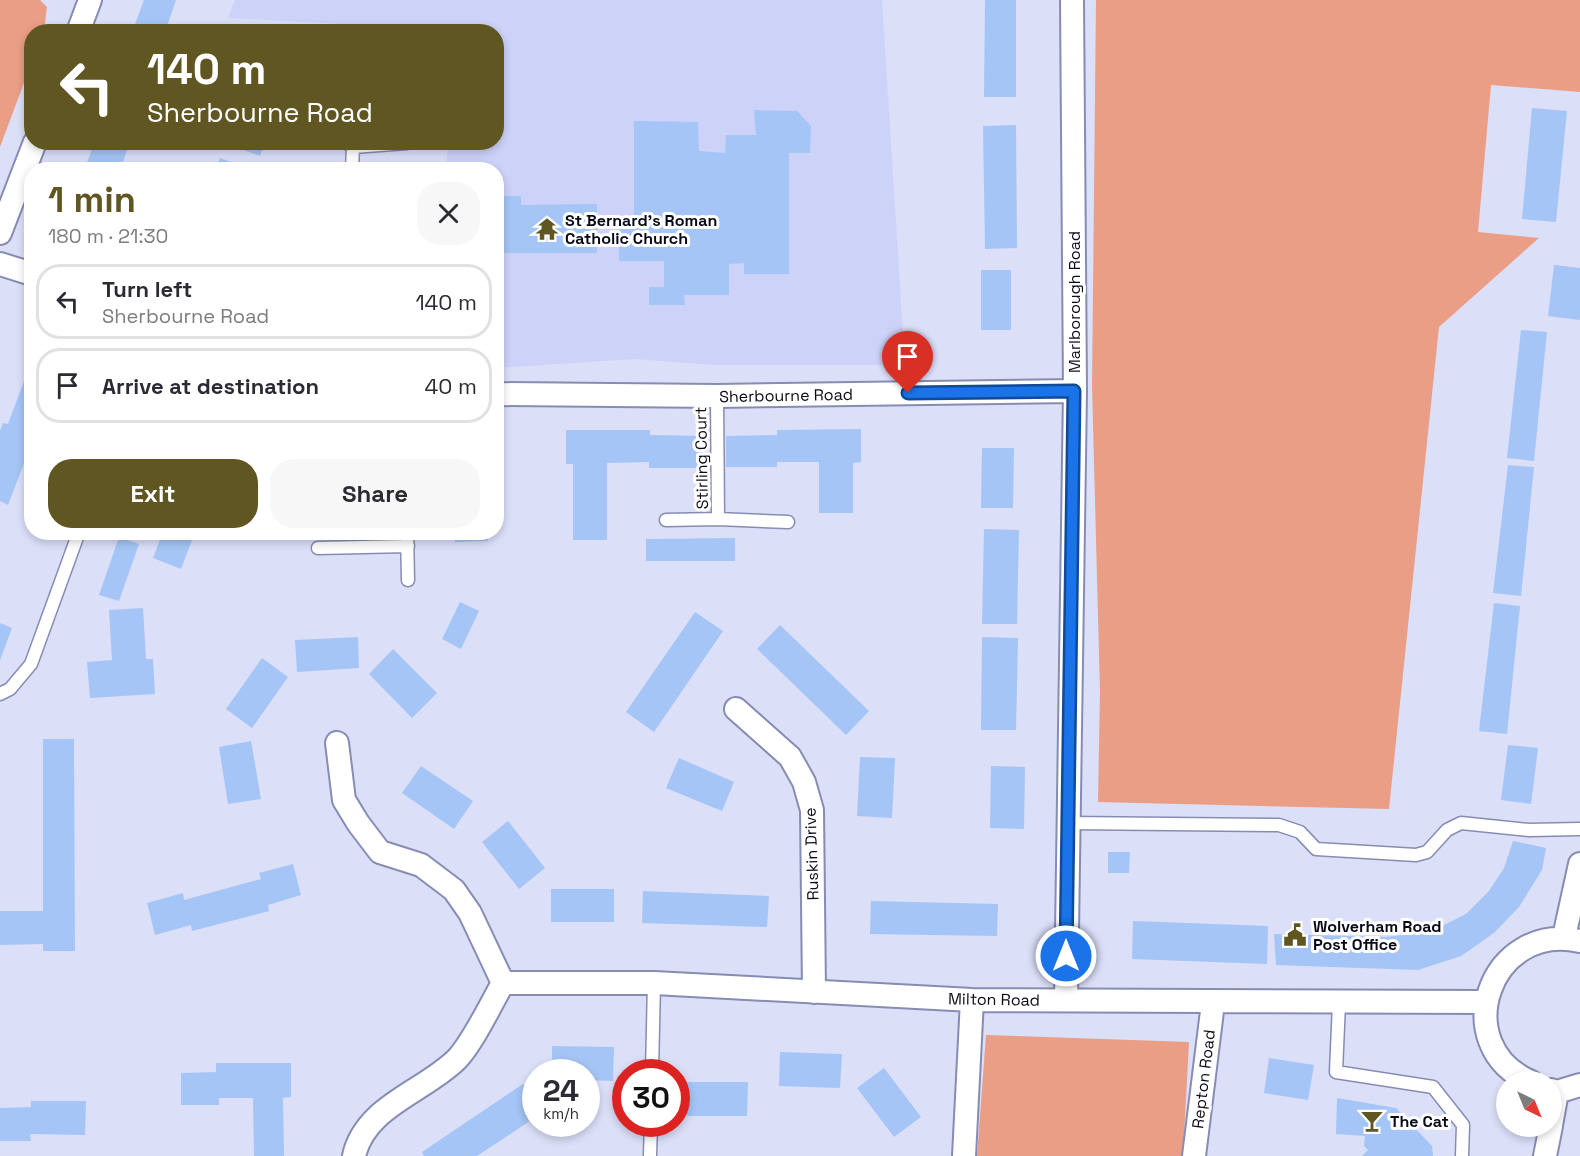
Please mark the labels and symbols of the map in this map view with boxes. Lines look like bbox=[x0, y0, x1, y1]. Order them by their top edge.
place label: St Bernard's Roman Catholic Church bbox=[565, 210, 717, 249]
temple icon: St Bernard's Roman Catholic Church bbox=[534, 216, 560, 242]
street label: Marlborough Road bbox=[1064, 231, 1085, 373]
pin bbox=[882, 331, 933, 393]
street label: Sherbourne Road bbox=[719, 384, 853, 407]
street label: Stirling Court bbox=[690, 407, 713, 509]
street label: Ruskin Drive bbox=[799, 807, 824, 901]
place label: Wolverham Road Post Office bbox=[1313, 916, 1441, 955]
public building icon: Wolverham Road Post Office bbox=[1282, 922, 1308, 948]
position arrow bbox=[1034, 924, 1098, 988]
street label: Milton Road bbox=[948, 988, 1040, 1011]
street label: Repton Road bbox=[1187, 1028, 1220, 1130]
speed limit sign: 30 bbox=[612, 1059, 690, 1137]
north arrow bbox=[1496, 1071, 1562, 1137]
bar icon: The Cat bbox=[1359, 1108, 1385, 1134]
place label: The Cat bbox=[1390, 1111, 1449, 1132]

